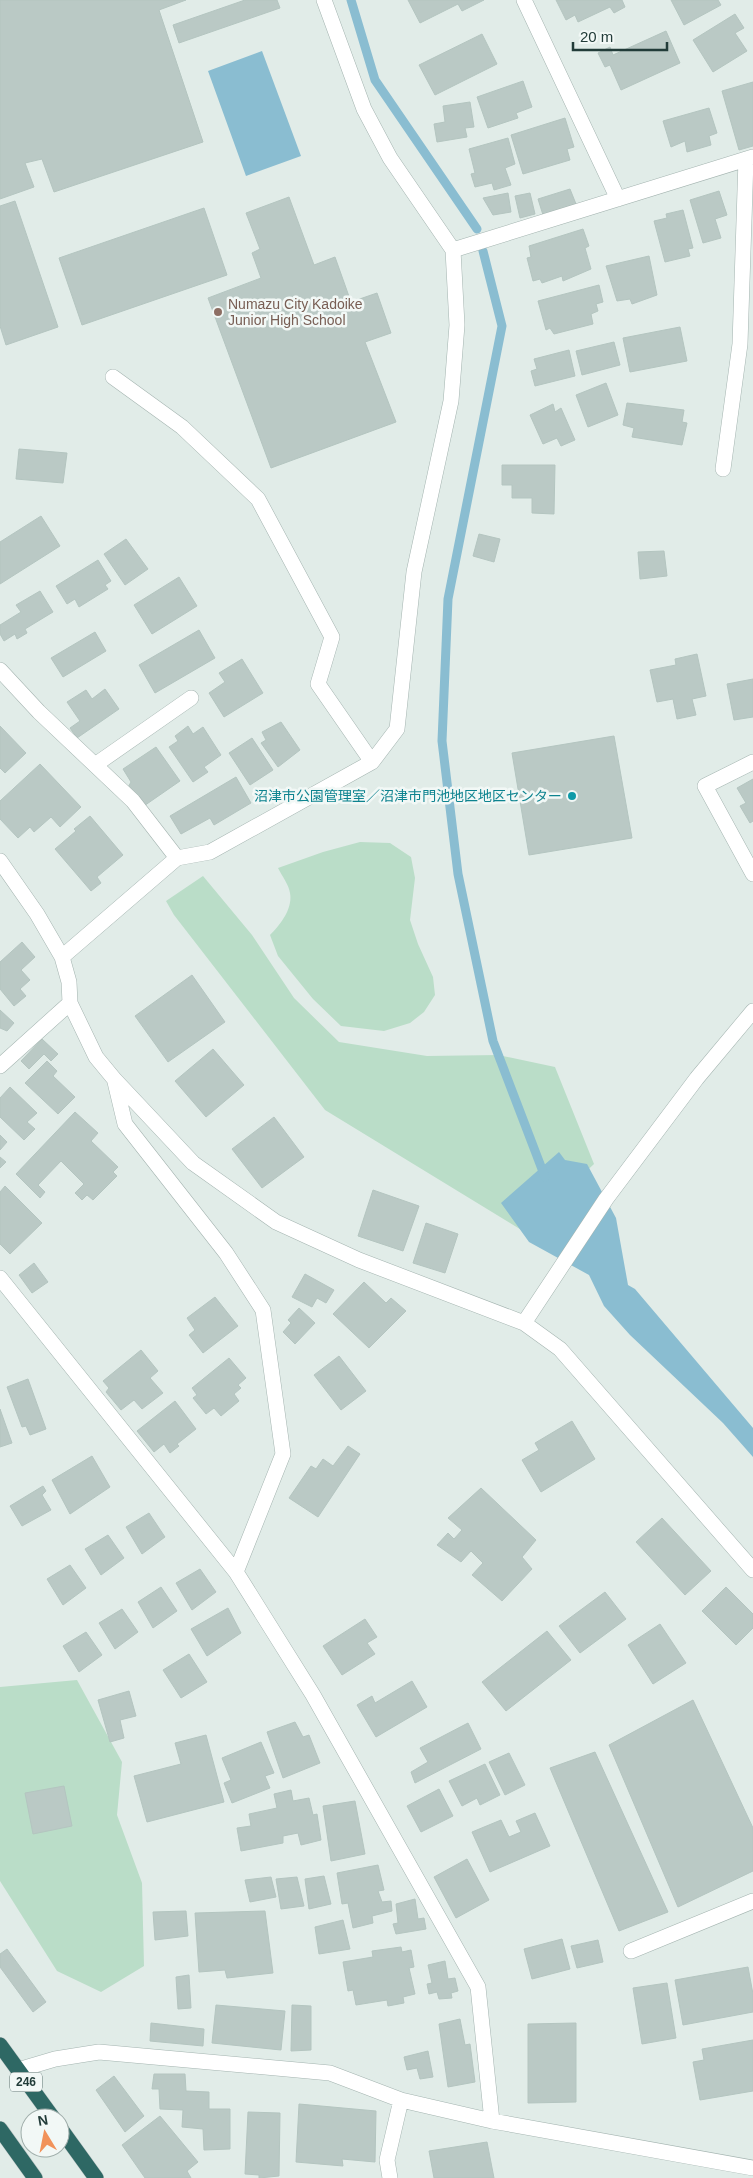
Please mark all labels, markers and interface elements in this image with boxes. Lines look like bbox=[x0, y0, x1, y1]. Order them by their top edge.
scale bar bbox=[573, 20, 667, 52]
text: 20 m bbox=[580, 28, 613, 45]
place label: Numazu City Kadoike Junior High School bbox=[228, 296, 363, 328]
marker: Numazu City Kadoike Junior High School bbox=[212, 306, 224, 318]
place label: 沼津市公園管理室／沼津市門池地区地区センター bbox=[254, 788, 562, 804]
marker: 沼津市公園管理室／沼津市門池地区地区センター bbox=[566, 790, 578, 802]
road number: 246 bbox=[10, 2072, 42, 2092]
north arrow bbox=[20, 2108, 70, 2158]
text: N bbox=[36, 2111, 49, 2129]

